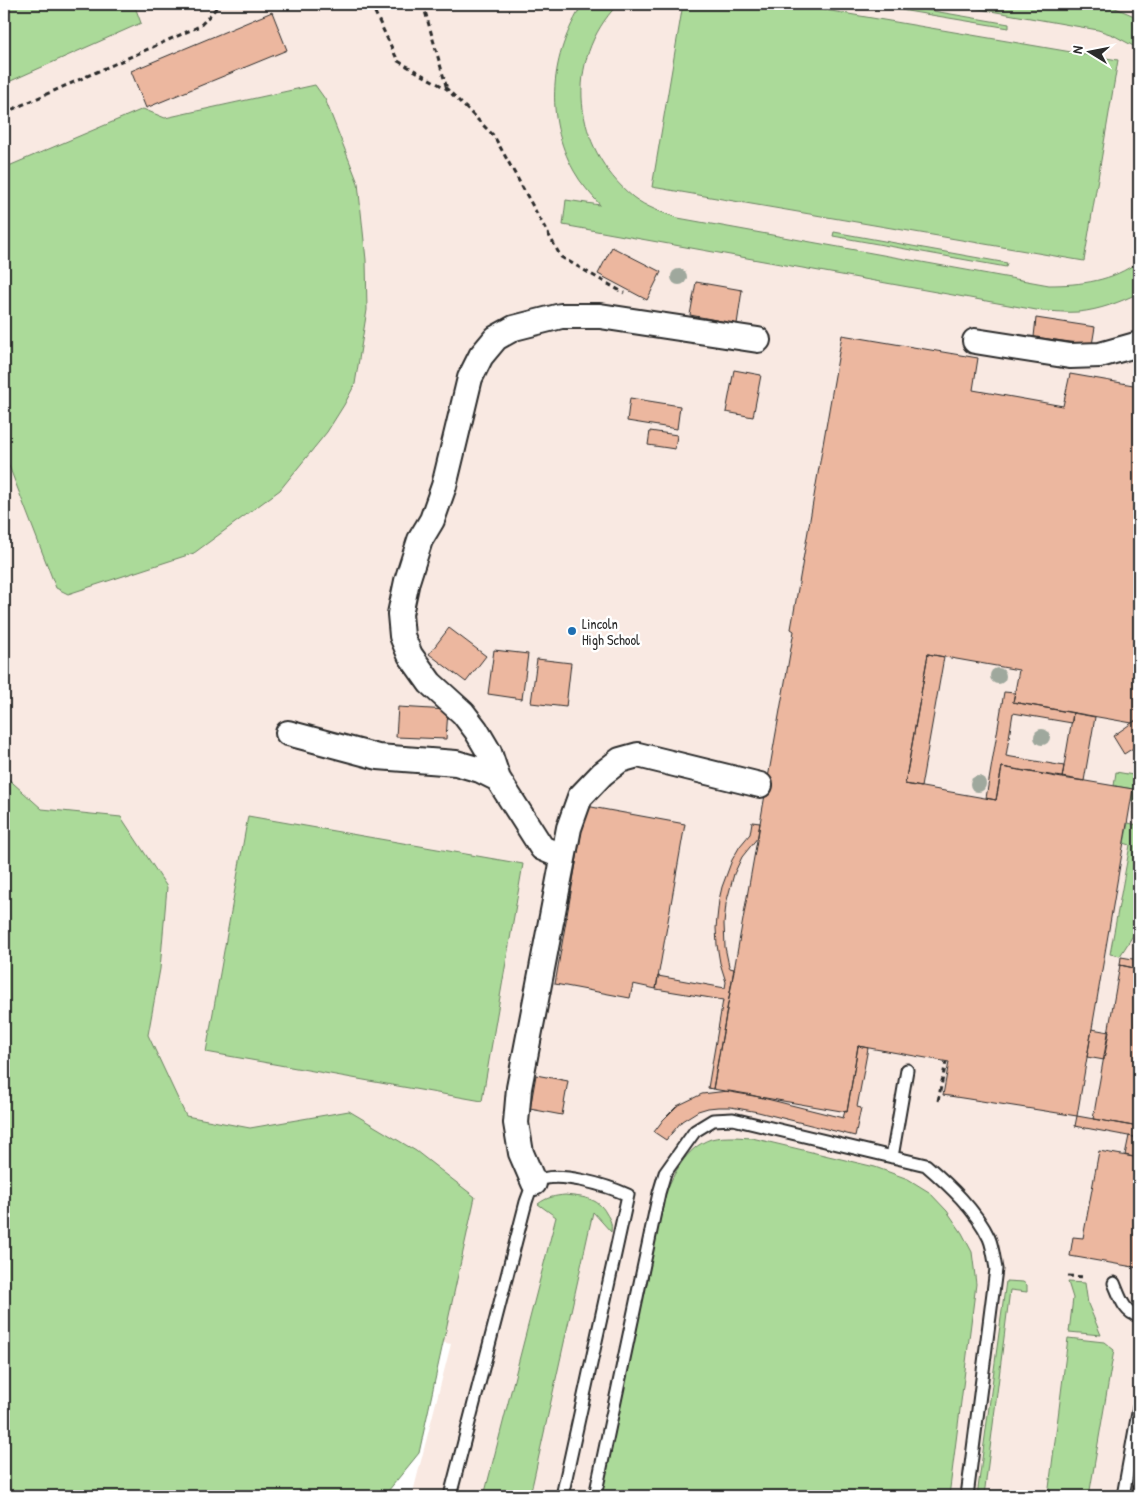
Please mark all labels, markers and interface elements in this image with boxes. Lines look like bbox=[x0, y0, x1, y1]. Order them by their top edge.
north arrow bbox=[1066, 28, 1116, 78]
text: N bbox=[1067, 44, 1087, 55]
place label: Lincoln High School bbox=[582, 614, 640, 650]
marker: Lincoln High School bbox=[566, 625, 578, 637]

